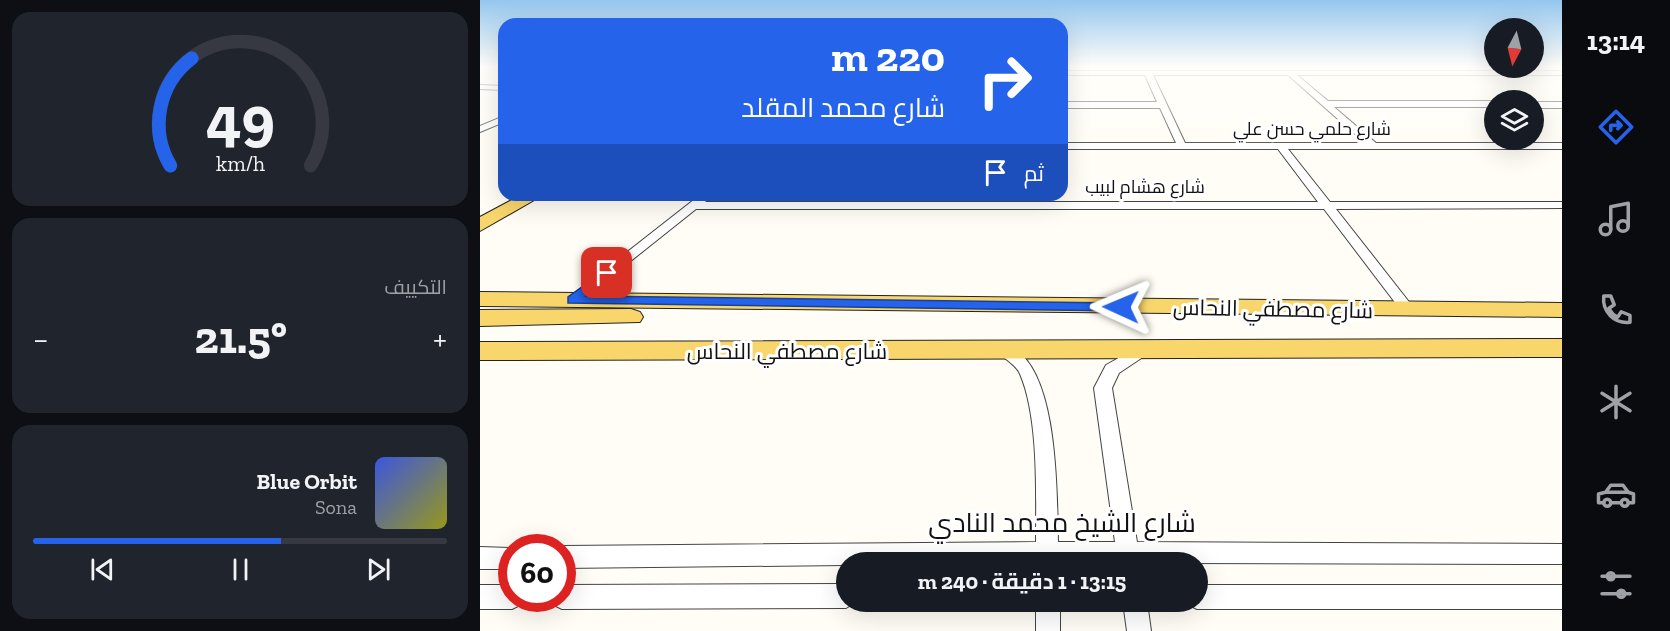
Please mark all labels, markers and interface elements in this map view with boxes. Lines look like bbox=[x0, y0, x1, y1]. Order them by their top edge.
north arrow bbox=[1484, 18, 1544, 78]
map controls bbox=[1484, 18, 1544, 150]
text: 13:14 bbox=[1587, 25, 1645, 57]
text: 220 m bbox=[831, 31, 945, 82]
icon: right bbox=[966, 42, 1044, 120]
text: 49 bbox=[206, 81, 274, 156]
button: layers bbox=[1484, 90, 1544, 150]
text: شارع محمد المقلد bbox=[741, 92, 945, 124]
icon: directions bbox=[1595, 106, 1637, 148]
street label: شارع حلمي حسن علي bbox=[1233, 118, 1391, 143]
text: km/h bbox=[216, 152, 264, 177]
icon: arrive bbox=[979, 156, 1012, 189]
text: ثم bbox=[1024, 160, 1044, 187]
street label: شارع هشام لبيب bbox=[1085, 176, 1205, 199]
icon: music bbox=[1595, 198, 1637, 240]
pin bbox=[581, 247, 632, 298]
icon: arrive bbox=[590, 256, 623, 289]
text: التكييف bbox=[384, 275, 447, 299]
position arrow bbox=[1089, 275, 1153, 339]
icon: phone bbox=[1595, 289, 1637, 331]
street label: شارع مصطفي النحاس bbox=[1173, 294, 1373, 327]
text: 21.5° bbox=[195, 311, 287, 365]
text: − bbox=[33, 319, 48, 358]
text: + bbox=[433, 319, 447, 358]
street label: شارع مصطفي النحاس bbox=[687, 338, 887, 368]
icon: climate bbox=[1595, 381, 1637, 423]
text: Blue Orbit bbox=[257, 468, 357, 495]
icon: car bbox=[1595, 473, 1637, 515]
text: Sona bbox=[315, 495, 357, 519]
street label: شارع الشيخ محمد النادي bbox=[928, 507, 1196, 544]
speed limit sign: 60 bbox=[498, 534, 576, 612]
icon: previous bbox=[86, 553, 119, 586]
icon: pause bbox=[224, 553, 257, 586]
icon: next bbox=[362, 553, 395, 586]
icon: filters bbox=[1595, 564, 1637, 606]
text: 13:15 · 1 دقيقة · 240 m bbox=[918, 568, 1126, 595]

